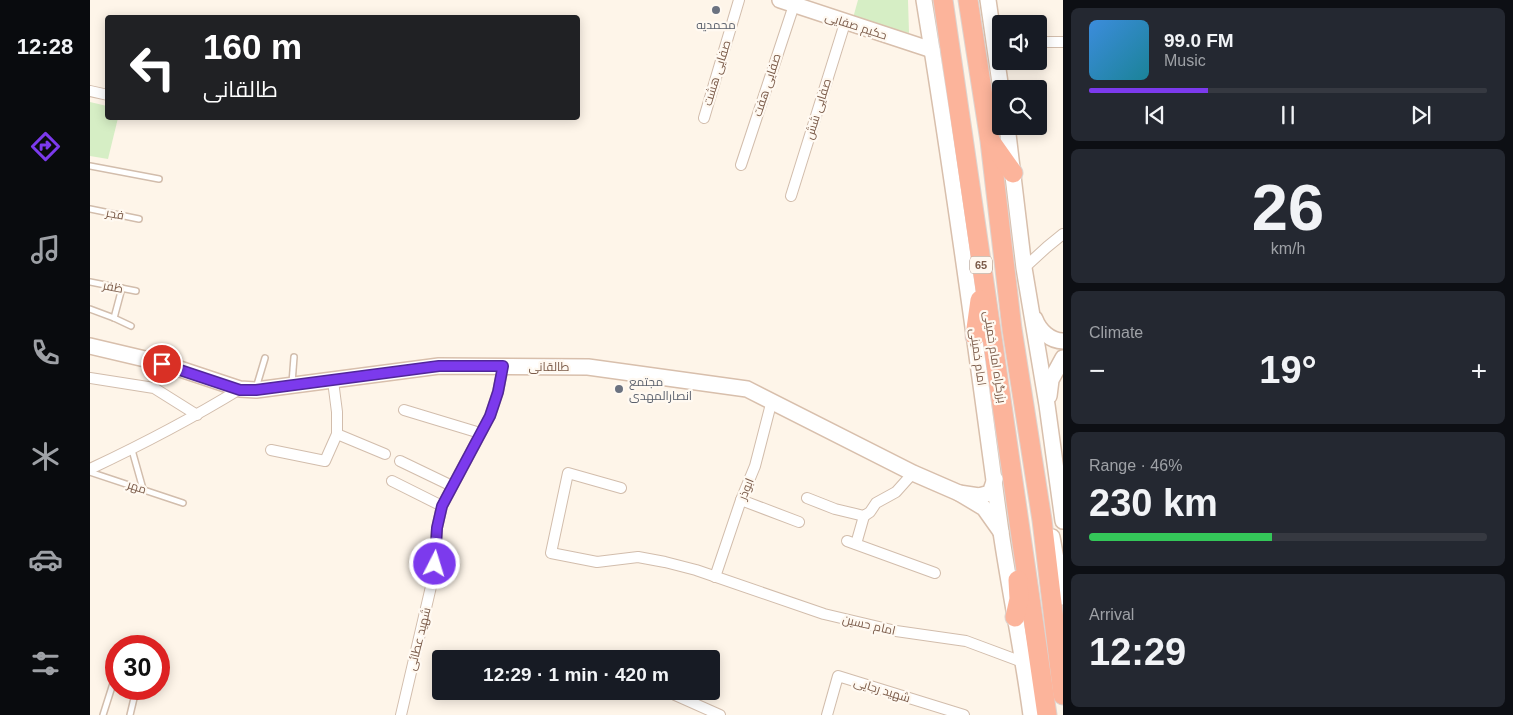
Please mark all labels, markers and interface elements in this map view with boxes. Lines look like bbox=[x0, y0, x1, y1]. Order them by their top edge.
marker: محمدیه bbox=[710, 4, 722, 16]
street label: حکیم صفایی bbox=[823, 9, 889, 44]
map controls bbox=[992, 15, 1047, 135]
button: sound bbox=[992, 15, 1047, 70]
place label: محمدیه bbox=[696, 18, 736, 32]
text: 160 m bbox=[203, 27, 302, 66]
text: 99.0 FM bbox=[1164, 30, 1234, 51]
text: 12:28 bbox=[17, 34, 73, 59]
icon: left bbox=[120, 35, 185, 100]
street label: صفایی هشت bbox=[700, 38, 734, 108]
street label: صفایی هفت bbox=[750, 52, 784, 118]
text: Music bbox=[1164, 52, 1206, 69]
text: طالقانی bbox=[203, 77, 278, 102]
street label: صفایی شش bbox=[802, 77, 834, 141]
button: search bbox=[992, 80, 1047, 135]
icon: previous bbox=[1141, 101, 1169, 129]
icon: pause bbox=[1274, 101, 1302, 129]
icon: next bbox=[1407, 101, 1435, 129]
icon: directions bbox=[28, 129, 63, 164]
text: 26 bbox=[1252, 171, 1324, 244]
street label: فجر bbox=[104, 205, 125, 223]
icon: music bbox=[28, 232, 63, 267]
text: km/h bbox=[1271, 240, 1305, 257]
road number: 65 bbox=[970, 256, 992, 274]
street label: ظفر bbox=[101, 278, 124, 296]
street label: بزرگراه امام خمینی bbox=[980, 310, 1009, 404]
text: Climate bbox=[1089, 324, 1143, 341]
street label: امام خمینی bbox=[966, 327, 989, 387]
icon: phone bbox=[28, 335, 63, 370]
pin bbox=[141, 343, 183, 385]
text: 19° bbox=[1259, 349, 1317, 391]
icon: arrive bbox=[148, 350, 176, 378]
text: − bbox=[1089, 355, 1105, 386]
text: + bbox=[1471, 355, 1487, 386]
street label: طالقانی bbox=[529, 360, 569, 374]
place label: مجتمع انصارالمهدی bbox=[629, 375, 692, 403]
marker: مجتمع انصارالمهدی bbox=[613, 383, 625, 395]
icon: climate bbox=[28, 439, 63, 474]
text: Range · 46% bbox=[1089, 457, 1182, 474]
street label: ابوذر bbox=[735, 476, 757, 503]
street label: مهر bbox=[125, 477, 148, 497]
text: 230 km bbox=[1089, 482, 1218, 524]
position arrow bbox=[408, 537, 460, 589]
icon: car bbox=[28, 542, 63, 577]
street label: شهید عطائی bbox=[404, 606, 434, 672]
text: Arrival bbox=[1089, 606, 1134, 623]
street label: امام حسین bbox=[841, 612, 897, 639]
text: 12:29 bbox=[1089, 631, 1186, 673]
speed limit sign: 30 bbox=[105, 635, 170, 700]
icon: filters bbox=[28, 646, 63, 681]
text: 12:29 · 1 min · 420 m bbox=[483, 664, 669, 685]
street label: شهید رجایی bbox=[852, 675, 912, 705]

